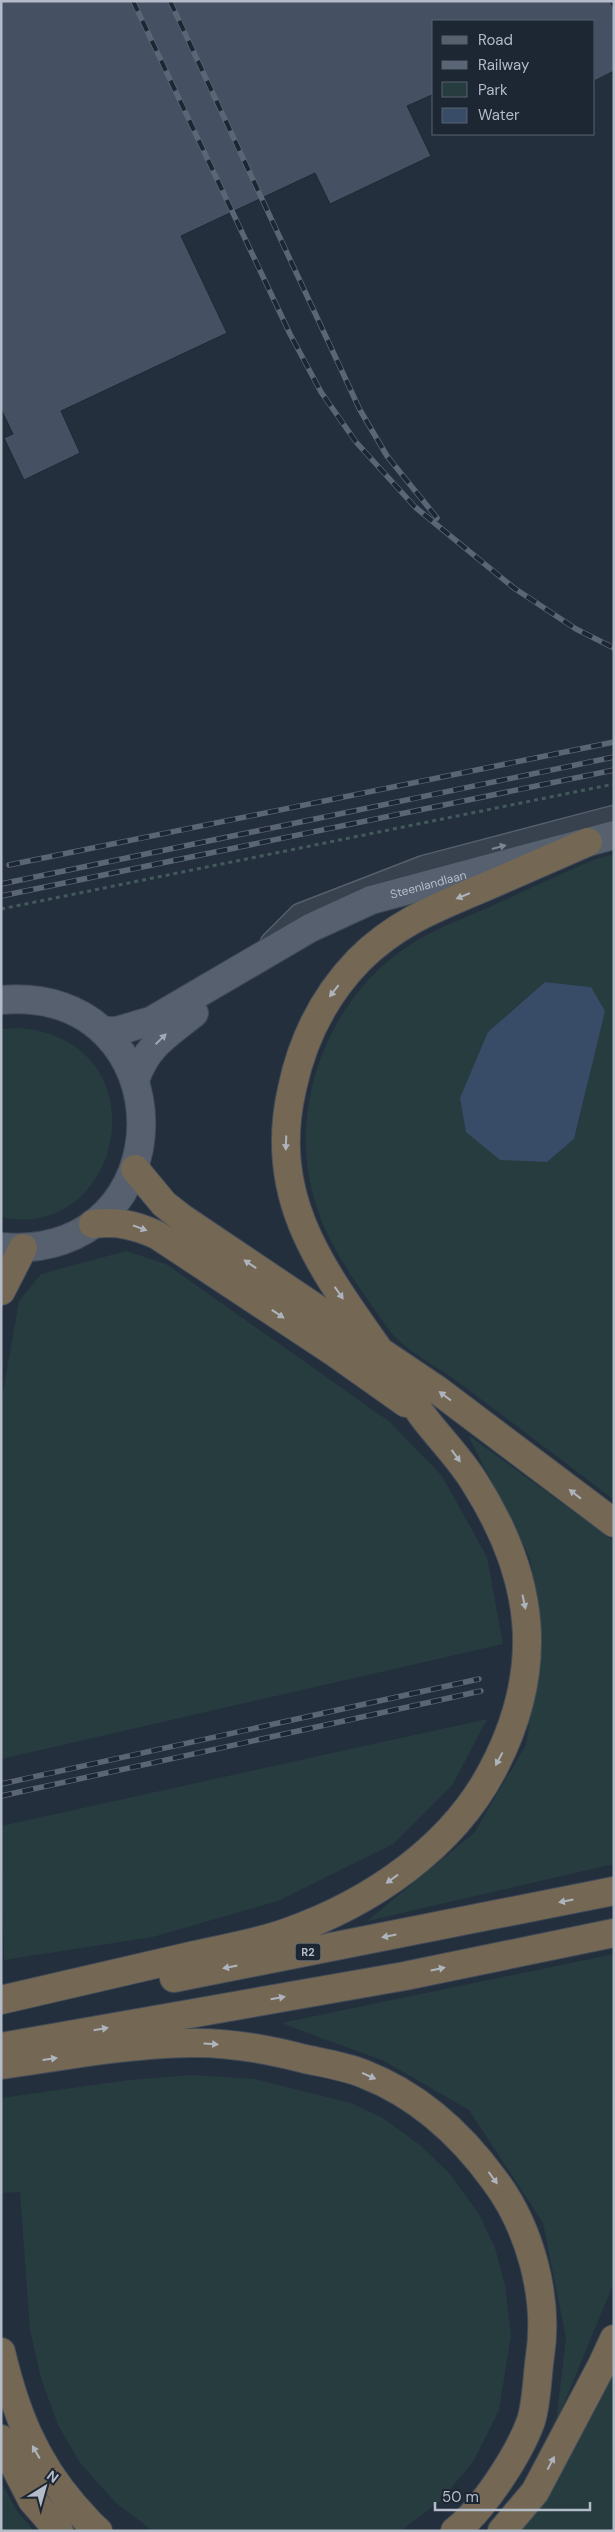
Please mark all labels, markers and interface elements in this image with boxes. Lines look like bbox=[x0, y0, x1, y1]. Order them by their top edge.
legend bbox=[432, 20, 595, 135]
text: Road bbox=[478, 30, 513, 50]
text: Railway bbox=[478, 55, 530, 75]
text: Park bbox=[478, 80, 508, 100]
text: Water bbox=[478, 105, 520, 125]
one-way arrow bbox=[491, 843, 506, 851]
street label: Steenlandlaan bbox=[388, 867, 468, 903]
one-way arrow bbox=[456, 892, 470, 900]
one-way arrow bbox=[329, 984, 340, 997]
one-way arrow bbox=[154, 1033, 166, 1045]
one-way arrow bbox=[282, 1135, 290, 1151]
one-way arrow bbox=[133, 1224, 148, 1232]
one-way arrow bbox=[244, 1259, 257, 1268]
one-way arrow bbox=[334, 1287, 344, 1300]
one-way arrow bbox=[271, 1310, 284, 1319]
one-way arrow bbox=[438, 1391, 452, 1401]
one-way arrow bbox=[451, 1449, 461, 1463]
one-way arrow bbox=[569, 1488, 582, 1499]
one-way arrow bbox=[520, 1594, 528, 1610]
one-way arrow bbox=[495, 1752, 503, 1766]
one-way arrow bbox=[386, 1873, 399, 1884]
one-way arrow bbox=[558, 1897, 574, 1905]
one-way arrow bbox=[382, 1932, 397, 1940]
road number: R2 bbox=[296, 1944, 320, 1960]
one-way arrow bbox=[222, 1964, 238, 1972]
one-way arrow bbox=[431, 1965, 446, 1973]
one-way arrow bbox=[271, 1994, 287, 2002]
one-way arrow bbox=[93, 2025, 109, 2033]
one-way arrow bbox=[203, 2040, 219, 2048]
one-way arrow bbox=[42, 2054, 58, 2062]
one-way arrow bbox=[362, 2072, 377, 2081]
one-way arrow bbox=[488, 2171, 498, 2185]
one-way arrow bbox=[32, 2444, 40, 2459]
one-way arrow bbox=[547, 2456, 555, 2471]
north arrow bbox=[20, 2462, 70, 2512]
text: N bbox=[43, 2466, 62, 2487]
scale bar bbox=[435, 2480, 590, 2512]
text: 50 m bbox=[442, 2487, 479, 2507]

